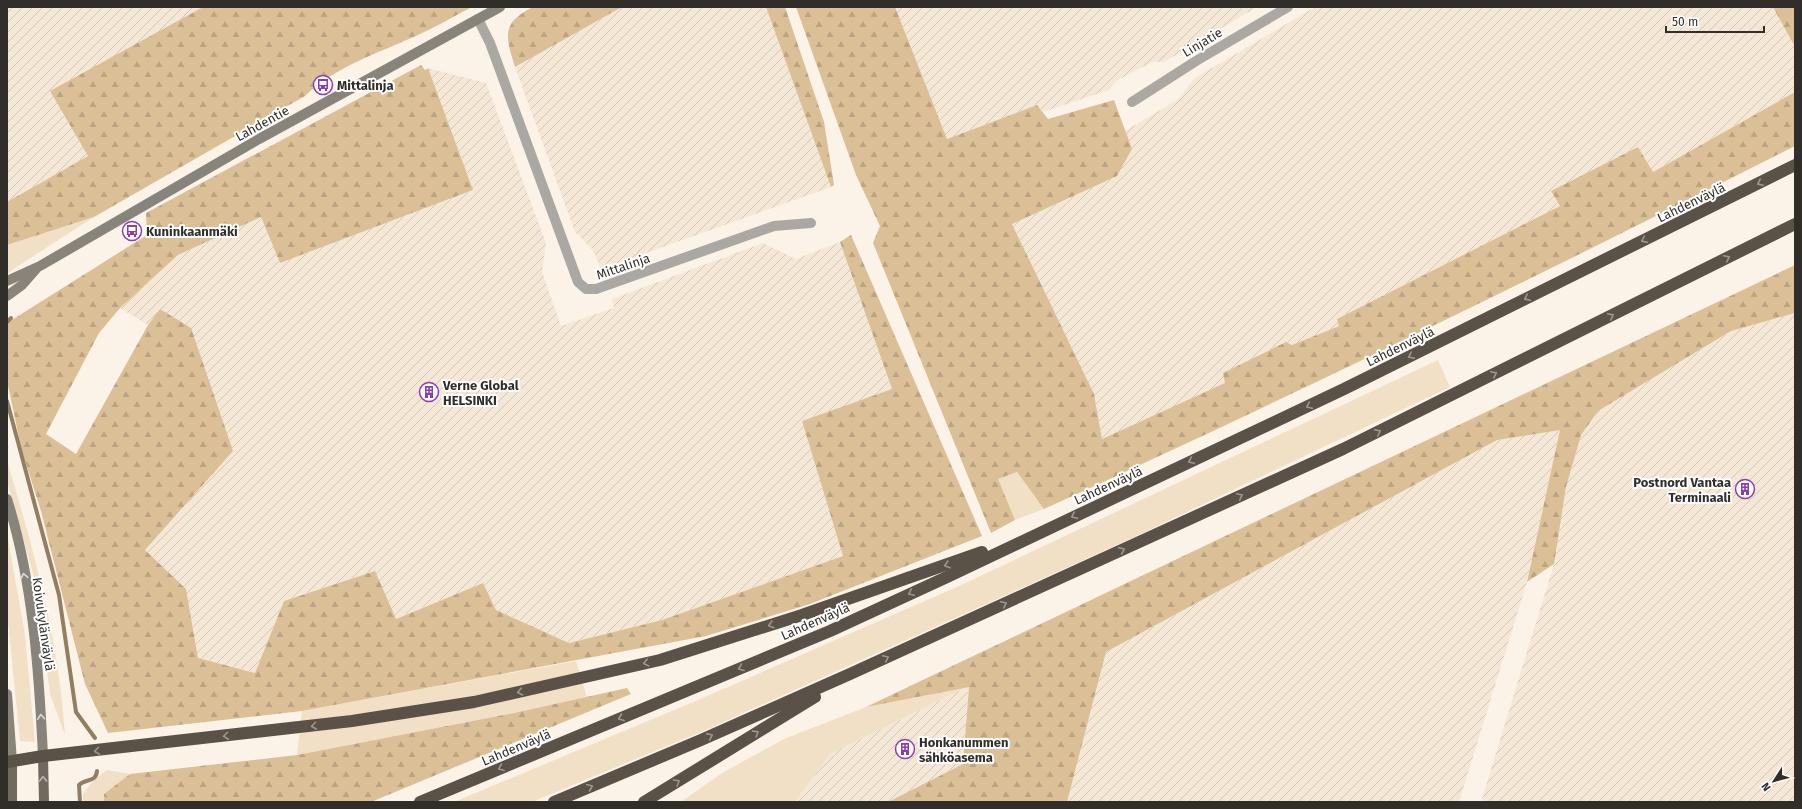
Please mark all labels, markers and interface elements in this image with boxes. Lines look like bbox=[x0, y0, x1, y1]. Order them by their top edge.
scale bar bbox=[1666, 8, 1764, 34]
text: 50 m bbox=[1672, 15, 1698, 29]
street label: Linjatie bbox=[1180, 25, 1225, 60]
bus stop icon: Mittalinja bbox=[312, 74, 334, 96]
place label: Mittalinja bbox=[337, 78, 394, 93]
street label: Lahdentie bbox=[233, 103, 292, 144]
one-way arrow bbox=[1757, 178, 1765, 185]
street label: Lahdenväylä bbox=[1655, 180, 1728, 225]
bus stop icon: Kuninkaanmäki bbox=[121, 220, 143, 242]
place label: Kuninkaanmäki bbox=[146, 224, 238, 239]
one-way arrow bbox=[1641, 236, 1648, 243]
street label: Mittalinja bbox=[594, 250, 652, 283]
one-way arrow bbox=[1723, 255, 1730, 263]
one-way arrow bbox=[1524, 293, 1532, 301]
one-way arrow bbox=[1606, 313, 1614, 321]
street label: Lahdenväylä bbox=[1364, 324, 1437, 369]
one-way arrow bbox=[1408, 351, 1415, 359]
one-way arrow bbox=[1490, 371, 1498, 379]
place label: Verne Global HELSINKI bbox=[442, 378, 519, 408]
building icon: Verne Global HELSINKI bbox=[418, 381, 440, 403]
one-way arrow bbox=[1306, 401, 1313, 409]
one-way arrow bbox=[1374, 429, 1381, 437]
one-way arrow bbox=[1188, 456, 1196, 464]
street label: Lahdenväylä bbox=[1072, 463, 1145, 508]
place label: Postnord Vantaa Terminaali bbox=[1633, 475, 1731, 505]
building icon: Postnord Vantaa Terminaali bbox=[1734, 478, 1756, 500]
one-way arrow bbox=[1236, 493, 1244, 501]
one-way arrow bbox=[1070, 511, 1078, 519]
one-way arrow bbox=[1118, 547, 1126, 555]
one-way arrow bbox=[943, 560, 950, 569]
one-way arrow bbox=[21, 572, 29, 579]
street label: Koivukylänväylä bbox=[30, 576, 57, 672]
one-way arrow bbox=[908, 588, 915, 596]
street label: Lahdenväylä bbox=[778, 600, 852, 643]
one-way arrow bbox=[1000, 601, 1007, 609]
one-way arrow bbox=[767, 620, 774, 629]
one-way arrow bbox=[881, 655, 889, 663]
one-way arrow bbox=[643, 658, 650, 666]
one-way arrow bbox=[737, 663, 745, 671]
one-way arrow bbox=[517, 687, 523, 695]
one-way arrow bbox=[37, 714, 45, 720]
one-way arrow bbox=[617, 714, 624, 722]
one-way arrow bbox=[311, 721, 317, 730]
street label: Lahdenväylä bbox=[479, 726, 553, 769]
one-way arrow bbox=[223, 731, 230, 740]
one-way arrow bbox=[752, 731, 759, 738]
one-way arrow bbox=[706, 733, 713, 741]
place label: Honkanummen sähköasema bbox=[919, 735, 1008, 765]
building icon: Honkanummen sähköasema bbox=[894, 738, 916, 760]
one-way arrow bbox=[94, 746, 100, 755]
north arrow bbox=[1754, 761, 1794, 801]
one-way arrow bbox=[497, 764, 504, 772]
one-way arrow bbox=[39, 776, 48, 782]
one-way arrow bbox=[673, 779, 680, 787]
text: N bbox=[1759, 780, 1774, 793]
one-way arrow bbox=[586, 784, 594, 792]

